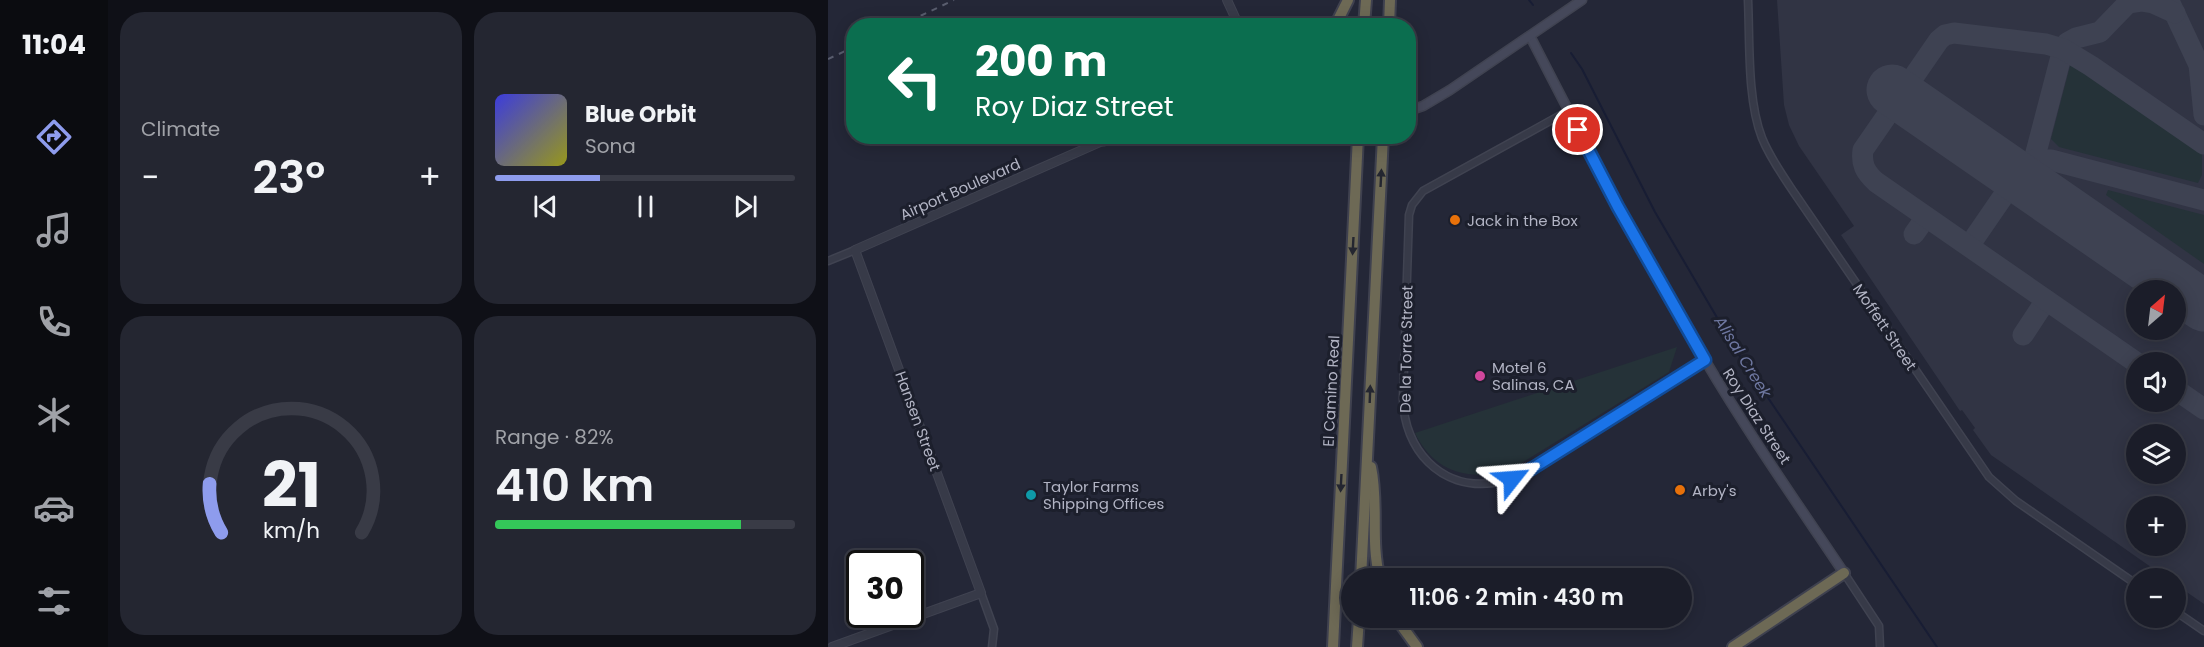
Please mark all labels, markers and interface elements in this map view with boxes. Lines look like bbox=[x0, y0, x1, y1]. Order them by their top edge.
text: 11:04 bbox=[22, 26, 86, 63]
text: 200 m bbox=[975, 32, 1107, 91]
icon: left bbox=[876, 42, 954, 120]
text: Roy Diaz Street bbox=[975, 88, 1174, 125]
text: Blue Orbit bbox=[585, 99, 696, 130]
pin bbox=[1552, 104, 1603, 155]
icon: arrive bbox=[1561, 113, 1594, 146]
text: Climate bbox=[141, 115, 220, 143]
icon: directions bbox=[33, 116, 75, 158]
text: Sona bbox=[585, 132, 636, 160]
text: 23° bbox=[252, 146, 325, 209]
street label: Airport Boulevard bbox=[896, 153, 1024, 225]
text: − bbox=[141, 154, 159, 201]
text: + bbox=[418, 154, 441, 201]
one-way arrow bbox=[1376, 169, 1385, 188]
icon: previous bbox=[529, 190, 562, 223]
icon: pause bbox=[629, 190, 662, 223]
icon: next bbox=[729, 190, 762, 223]
icon: music bbox=[33, 209, 75, 251]
place label: Jack in the Box bbox=[1467, 210, 1578, 231]
marker: Jack in the Box bbox=[1448, 213, 1462, 227]
one-way arrow bbox=[1348, 237, 1357, 256]
street label: Moffett Street bbox=[1848, 279, 1922, 375]
north arrow bbox=[2126, 280, 2186, 340]
map controls bbox=[2126, 280, 2186, 628]
street label: De la Torre Street bbox=[1394, 285, 1418, 413]
icon: phone bbox=[33, 301, 75, 343]
water label: Alisal Creek bbox=[1708, 311, 1778, 403]
street label: El Camino Real bbox=[1318, 335, 1344, 447]
button: sound bbox=[2126, 352, 2186, 412]
place label: Motel 6 Salinas, CA bbox=[1492, 357, 1575, 395]
street label: Roy Diaz Street bbox=[1718, 364, 1796, 468]
street label: Hansen Street bbox=[890, 368, 946, 474]
marker: Motel 6 Salinas, CA bbox=[1473, 369, 1487, 383]
one-way arrow bbox=[1365, 384, 1374, 403]
icon: climate bbox=[33, 394, 75, 436]
text: Range · 82% bbox=[495, 423, 614, 451]
button: layers bbox=[2126, 424, 2186, 484]
text: 21 bbox=[261, 441, 321, 529]
position arrow bbox=[1480, 447, 1544, 511]
text: 410 km bbox=[495, 454, 654, 517]
one-way arrow bbox=[1336, 473, 1346, 492]
place label: Taylor Farms Shipping Offices bbox=[1043, 476, 1165, 514]
place label: Arby's bbox=[1692, 480, 1737, 501]
marker: Arby's bbox=[1673, 483, 1687, 497]
icon: car bbox=[33, 487, 75, 529]
marker: Taylor Farms Shipping Offices bbox=[1024, 488, 1038, 502]
button: + bbox=[2126, 496, 2186, 556]
text: km/h bbox=[262, 515, 320, 546]
speed limit sign: 30 bbox=[846, 550, 924, 628]
button: − bbox=[2126, 568, 2186, 628]
icon: filters bbox=[33, 580, 75, 622]
text: 11:06 · 2 min · 430 m bbox=[1409, 582, 1624, 613]

